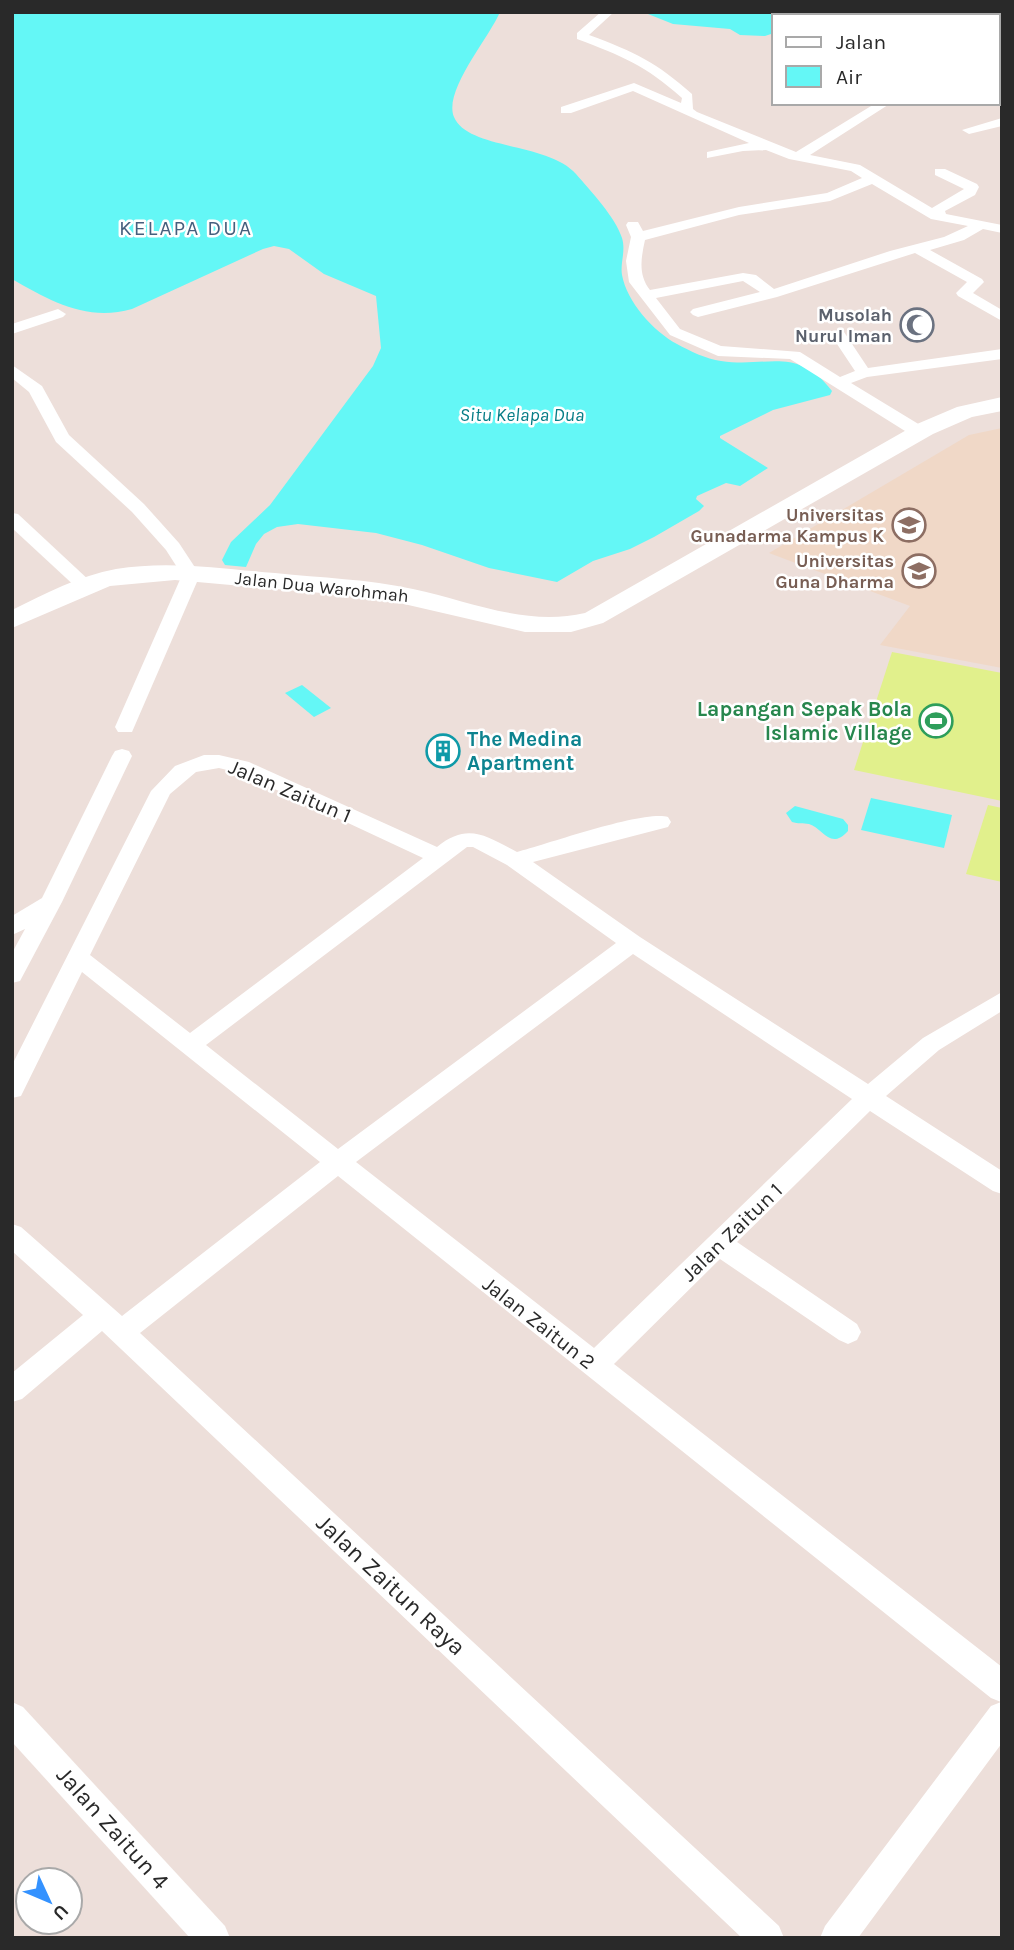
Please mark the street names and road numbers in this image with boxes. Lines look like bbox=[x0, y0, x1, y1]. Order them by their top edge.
street label: Jalan Dua Warohmah bbox=[234, 567, 410, 607]
street label: Jalan Zaitun 1 bbox=[225, 754, 355, 828]
street label: Jalan Zaitun 1 bbox=[677, 1178, 787, 1286]
street label: Jalan Zaitun 2 bbox=[478, 1272, 600, 1374]
street label: Jalan Zaitun Raya bbox=[311, 1509, 471, 1661]
street label: Jalan Zaitun 4 bbox=[51, 1761, 175, 1895]

